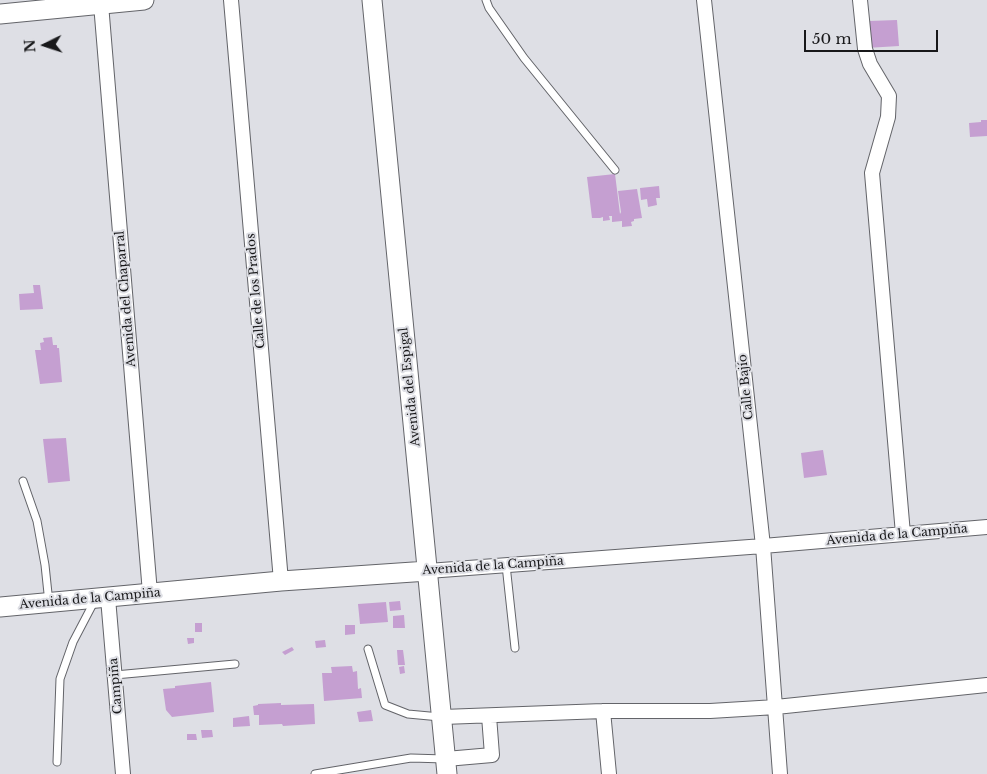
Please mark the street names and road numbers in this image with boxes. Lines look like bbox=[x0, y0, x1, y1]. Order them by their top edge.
street label: Avenida del Chaparral bbox=[113, 230, 139, 368]
street label: Calle de los Prados bbox=[244, 233, 268, 349]
street label: Avenida del Espigal bbox=[397, 327, 423, 447]
street label: Calle Bajío bbox=[735, 354, 757, 420]
street label: Avenida de la Campiña bbox=[826, 522, 968, 548]
street label: Avenida de la Campiña bbox=[422, 554, 564, 578]
street label: Avenida de la Campiña bbox=[19, 586, 161, 612]
street label: Campiña bbox=[106, 657, 126, 715]

